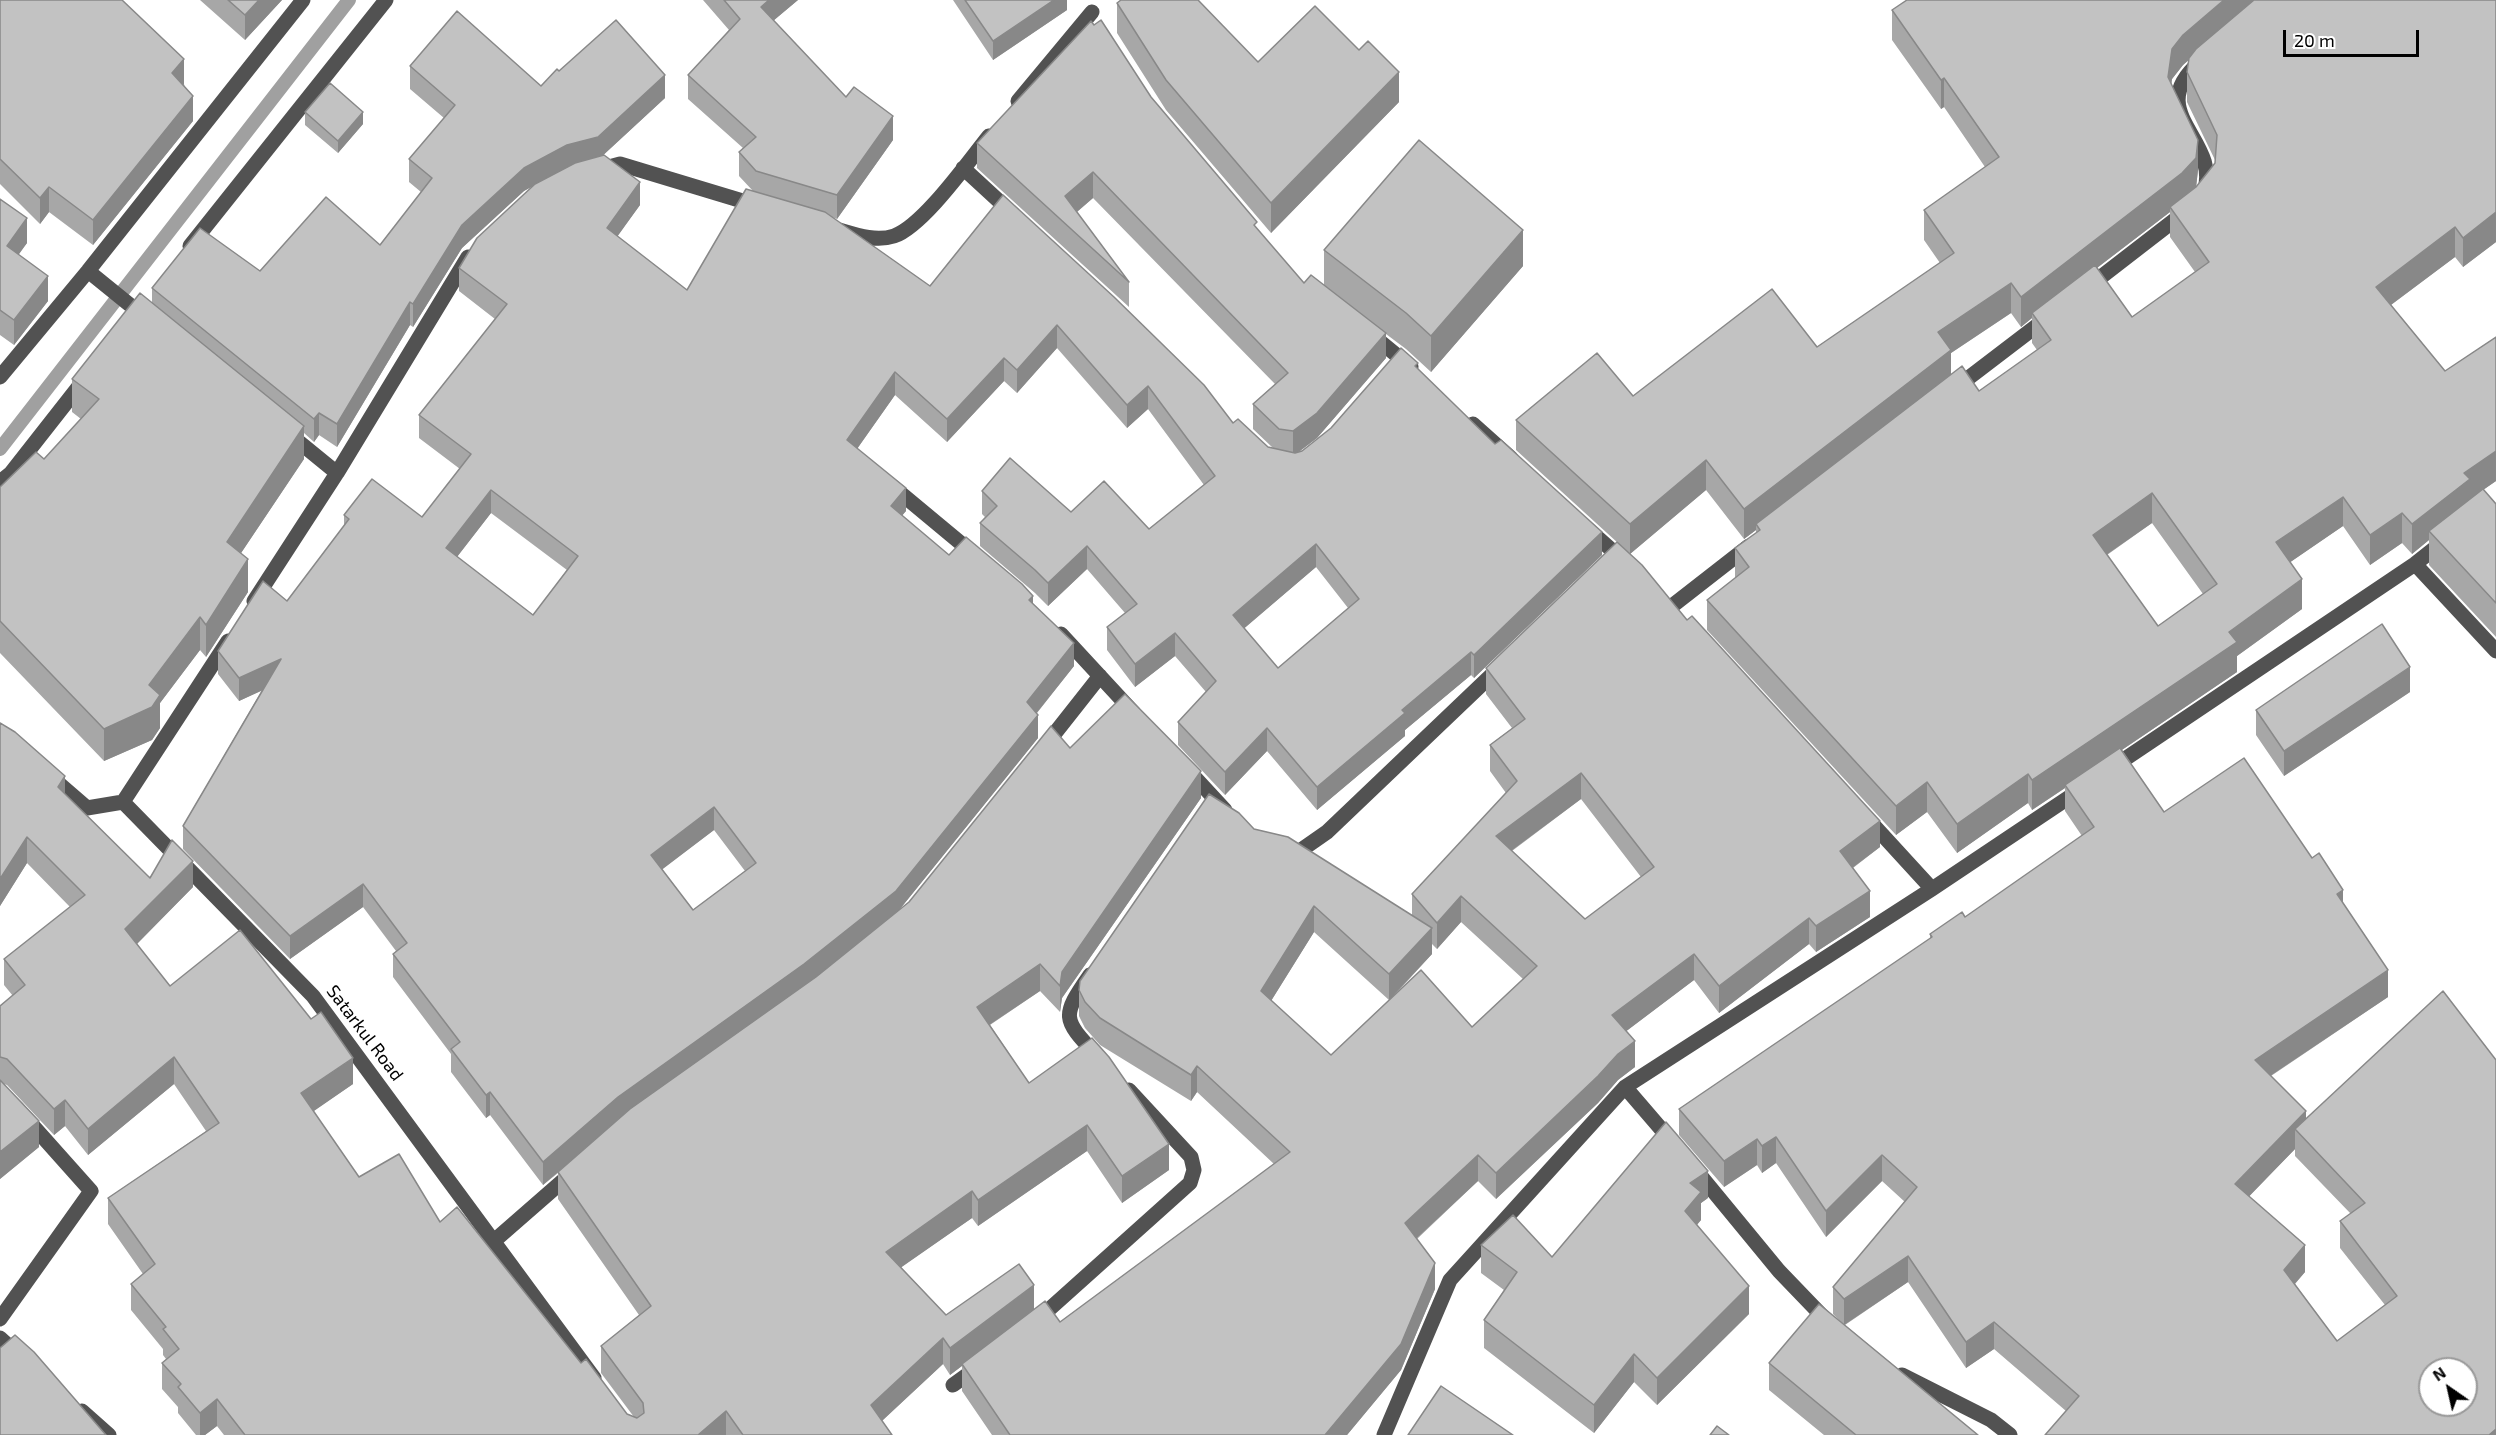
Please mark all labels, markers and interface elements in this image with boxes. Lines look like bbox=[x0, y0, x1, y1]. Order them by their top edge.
scale bar bbox=[2286, 18, 2422, 56]
text: 20 m bbox=[2294, 29, 2335, 51]
street label: Satarkul Road bbox=[322, 981, 408, 1085]
north arrow bbox=[2418, 1357, 2478, 1417]
text: N bbox=[2429, 1362, 2449, 1384]

